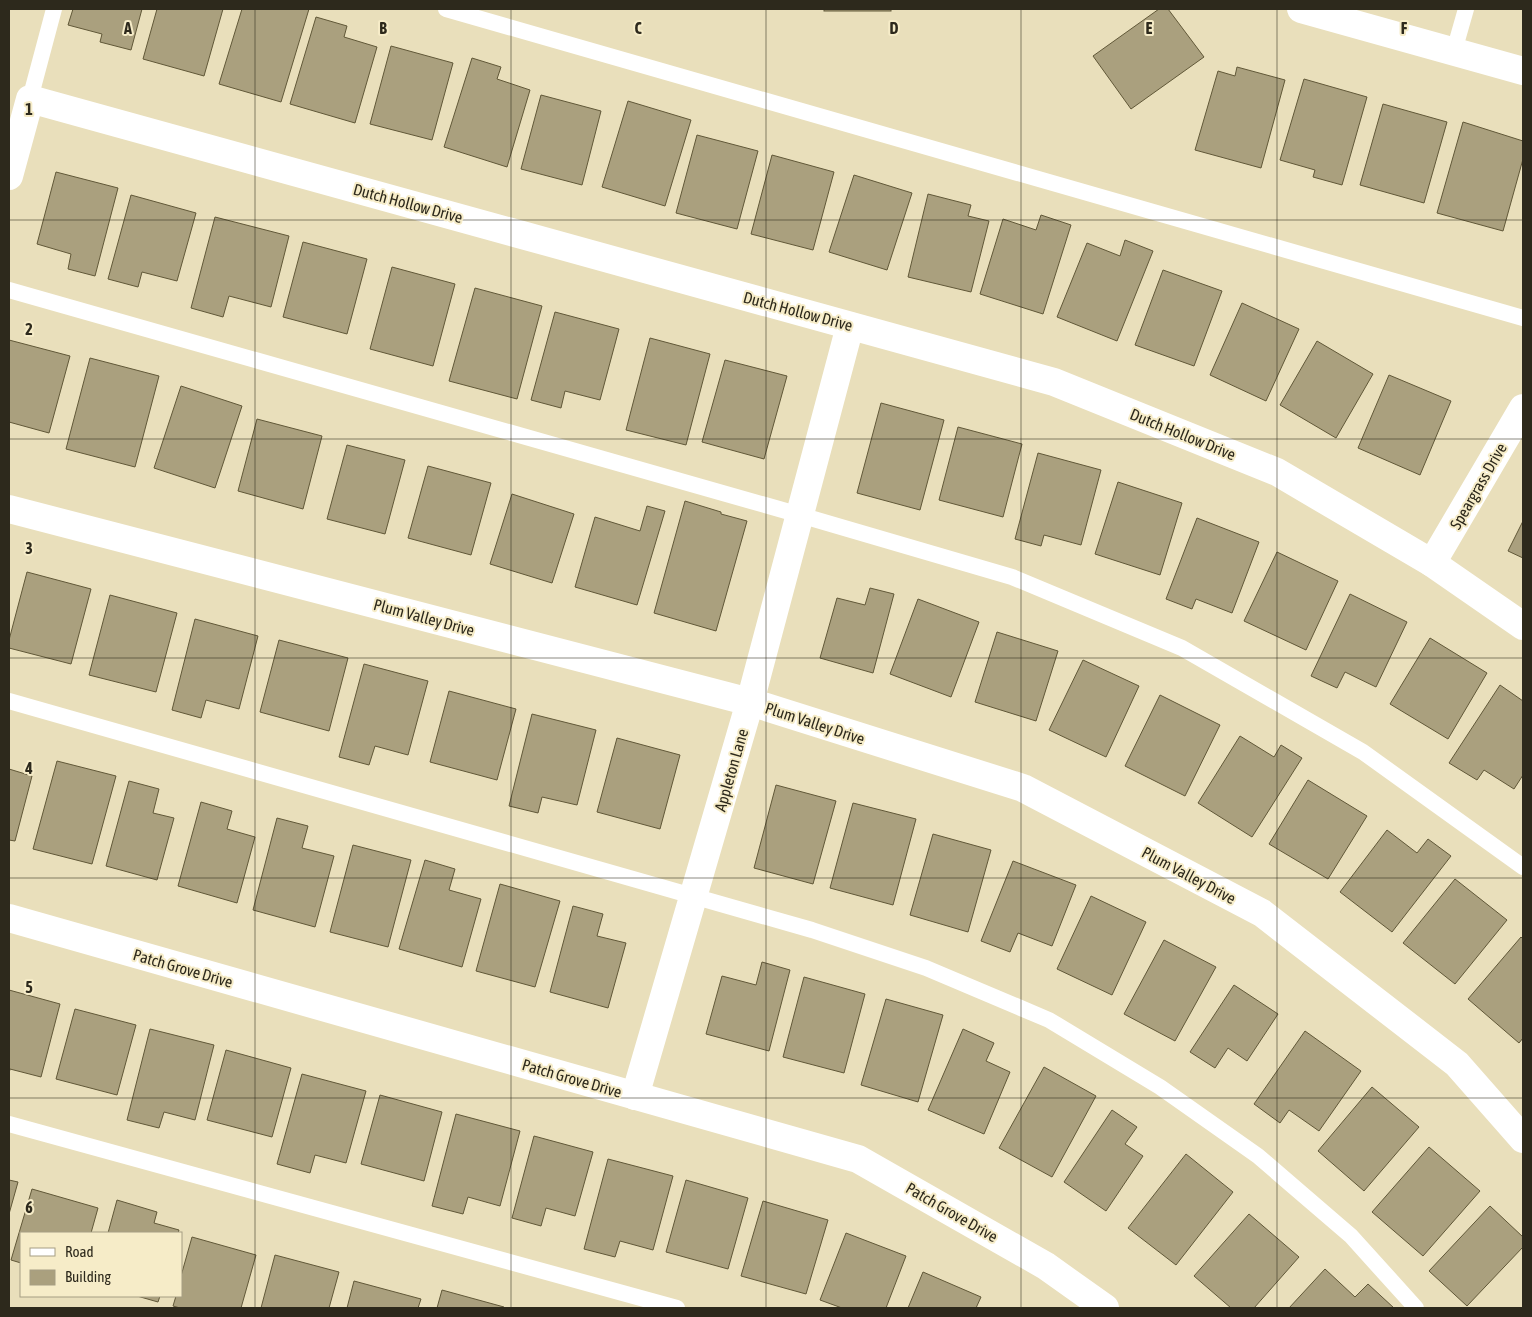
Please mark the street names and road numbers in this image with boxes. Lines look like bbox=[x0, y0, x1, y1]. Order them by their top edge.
street label: Dutch Hollow Drive bbox=[351, 180, 465, 226]
street label: Dutch Hollow Drive bbox=[741, 288, 855, 334]
street label: Dutch Hollow Drive bbox=[1128, 405, 1238, 463]
street label: Speargrass Drive bbox=[1446, 440, 1511, 533]
street label: Plum Valley Drive bbox=[371, 595, 476, 640]
street label: Plum Valley Drive bbox=[763, 698, 867, 749]
street label: Appleton Lane bbox=[711, 727, 752, 814]
street label: Plum Valley Drive bbox=[1139, 843, 1239, 908]
street label: Patch Grove Drive bbox=[131, 945, 235, 991]
street label: Patch Grove Drive bbox=[520, 1055, 624, 1101]
street label: Patch Grove Drive bbox=[903, 1179, 1001, 1245]

